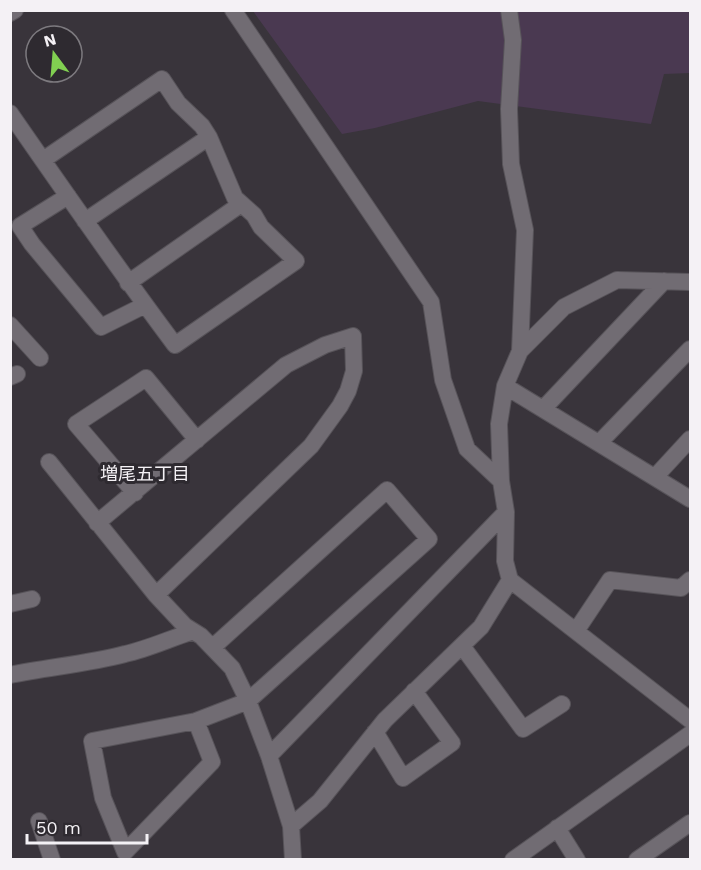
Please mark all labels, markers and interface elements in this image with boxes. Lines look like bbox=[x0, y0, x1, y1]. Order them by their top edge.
north arrow bbox=[24, 24, 84, 84]
text: N bbox=[42, 29, 58, 51]
district label: 増尾五丁目 bbox=[100, 463, 190, 484]
scale bar bbox=[27, 807, 147, 845]
text: 50 m bbox=[36, 817, 81, 838]

